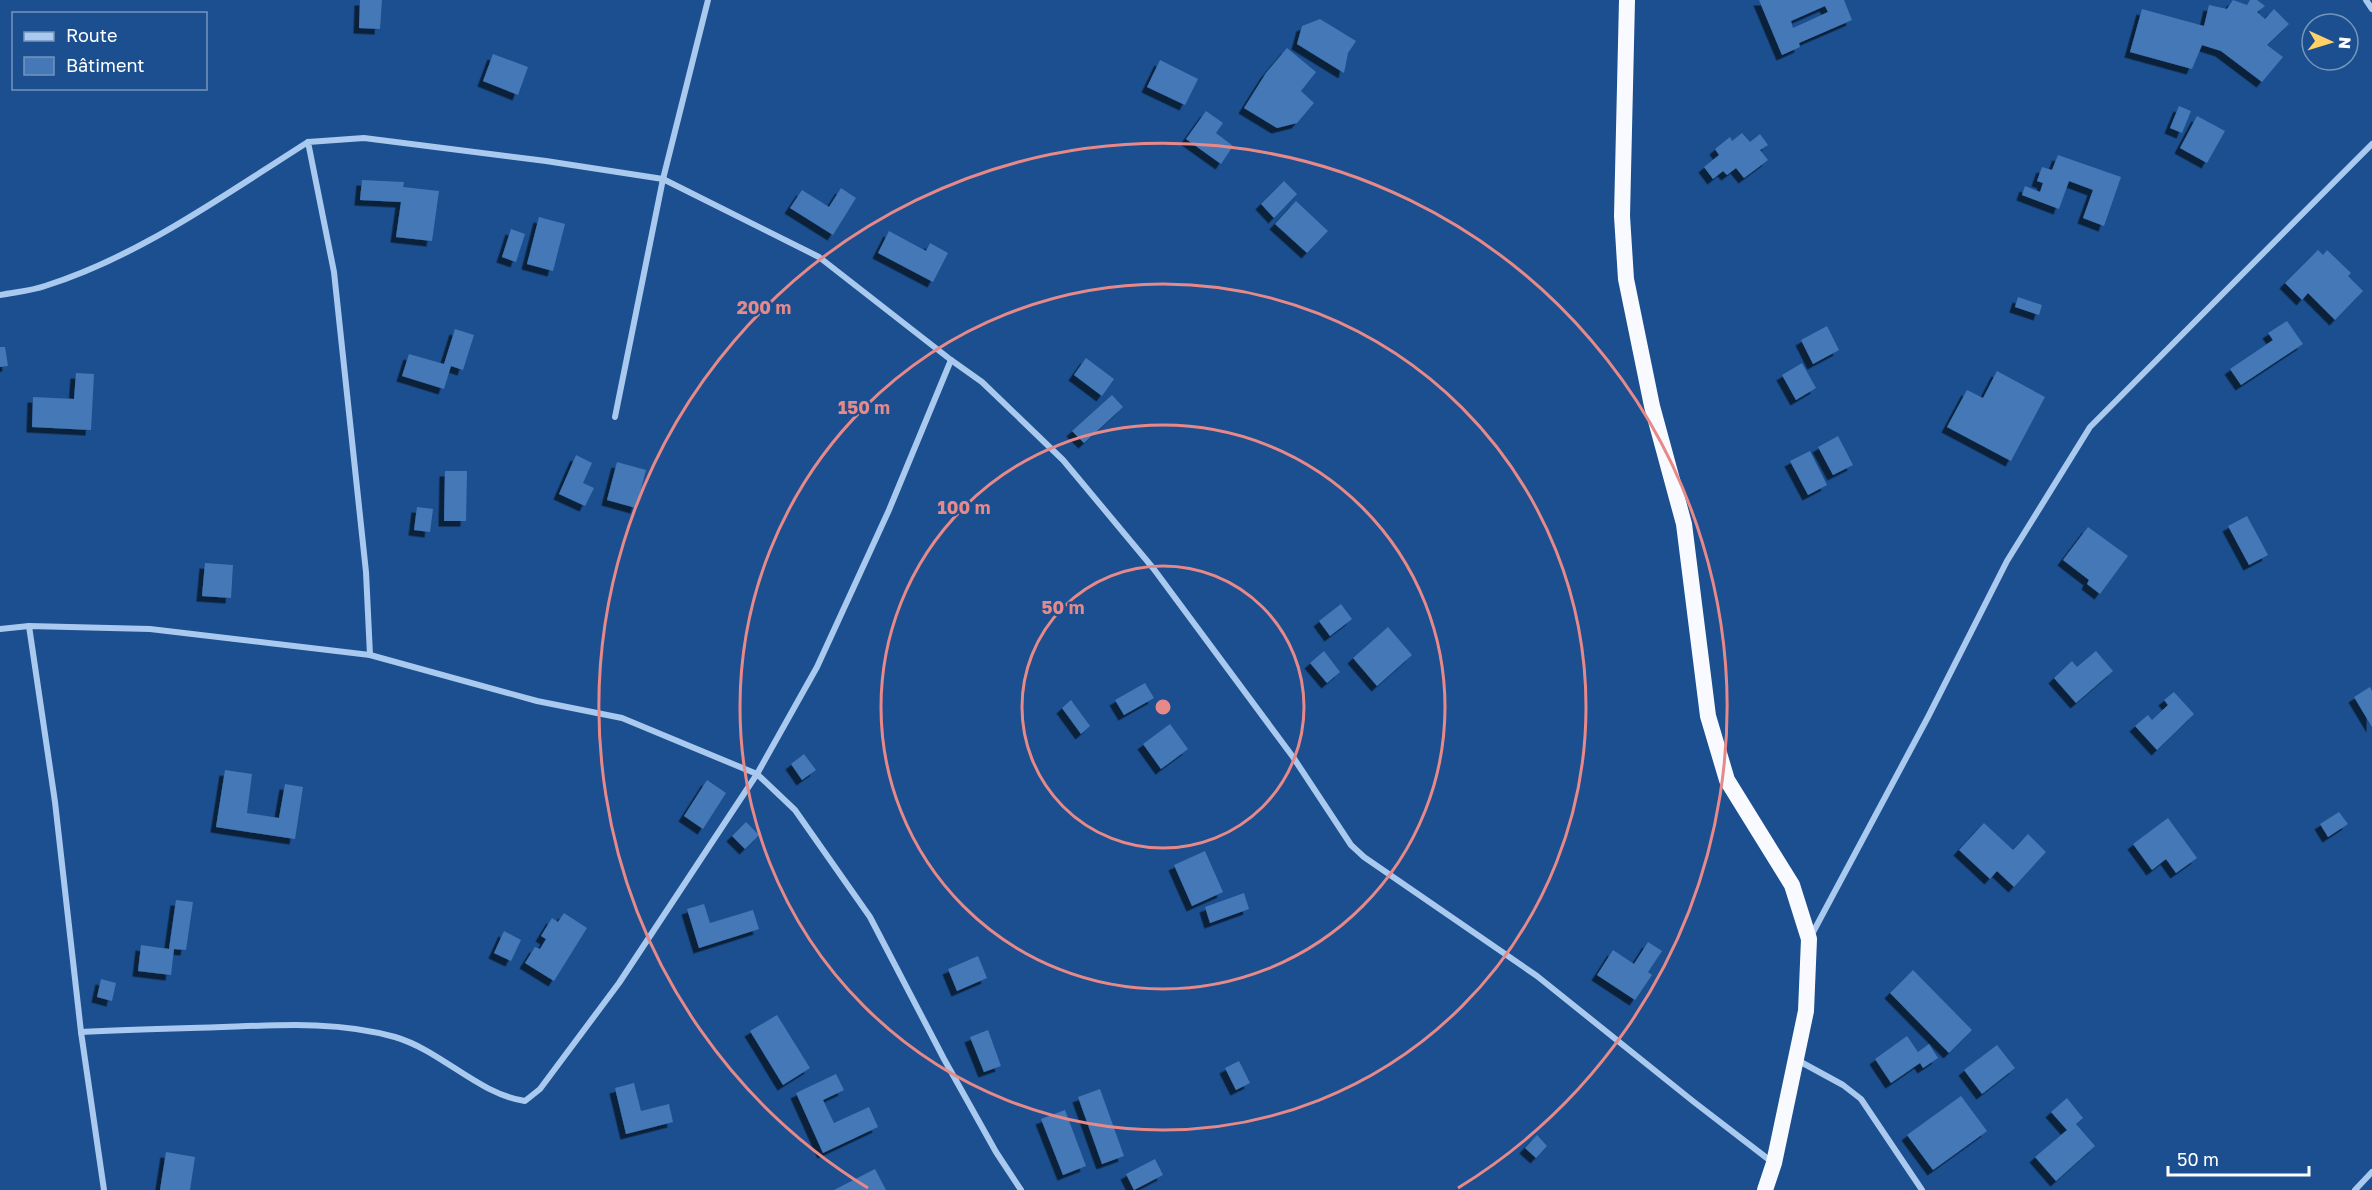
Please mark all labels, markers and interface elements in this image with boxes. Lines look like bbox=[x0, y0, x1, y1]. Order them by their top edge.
legend bbox=[12, 12, 207, 90]
north arrow bbox=[2300, 12, 2360, 72]
text: Route bbox=[66, 24, 117, 46]
text: N bbox=[2335, 36, 2355, 50]
text: Bâtiment bbox=[66, 54, 145, 76]
text: 200 m bbox=[737, 296, 791, 318]
text: 150 m bbox=[838, 396, 890, 418]
text: 100 m bbox=[938, 496, 990, 518]
text: 50 m bbox=[1042, 596, 1084, 618]
centre of rings bbox=[1153, 697, 1173, 717]
scale bar bbox=[2168, 1139, 2309, 1177]
text: 50 m bbox=[2177, 1148, 2219, 1170]

